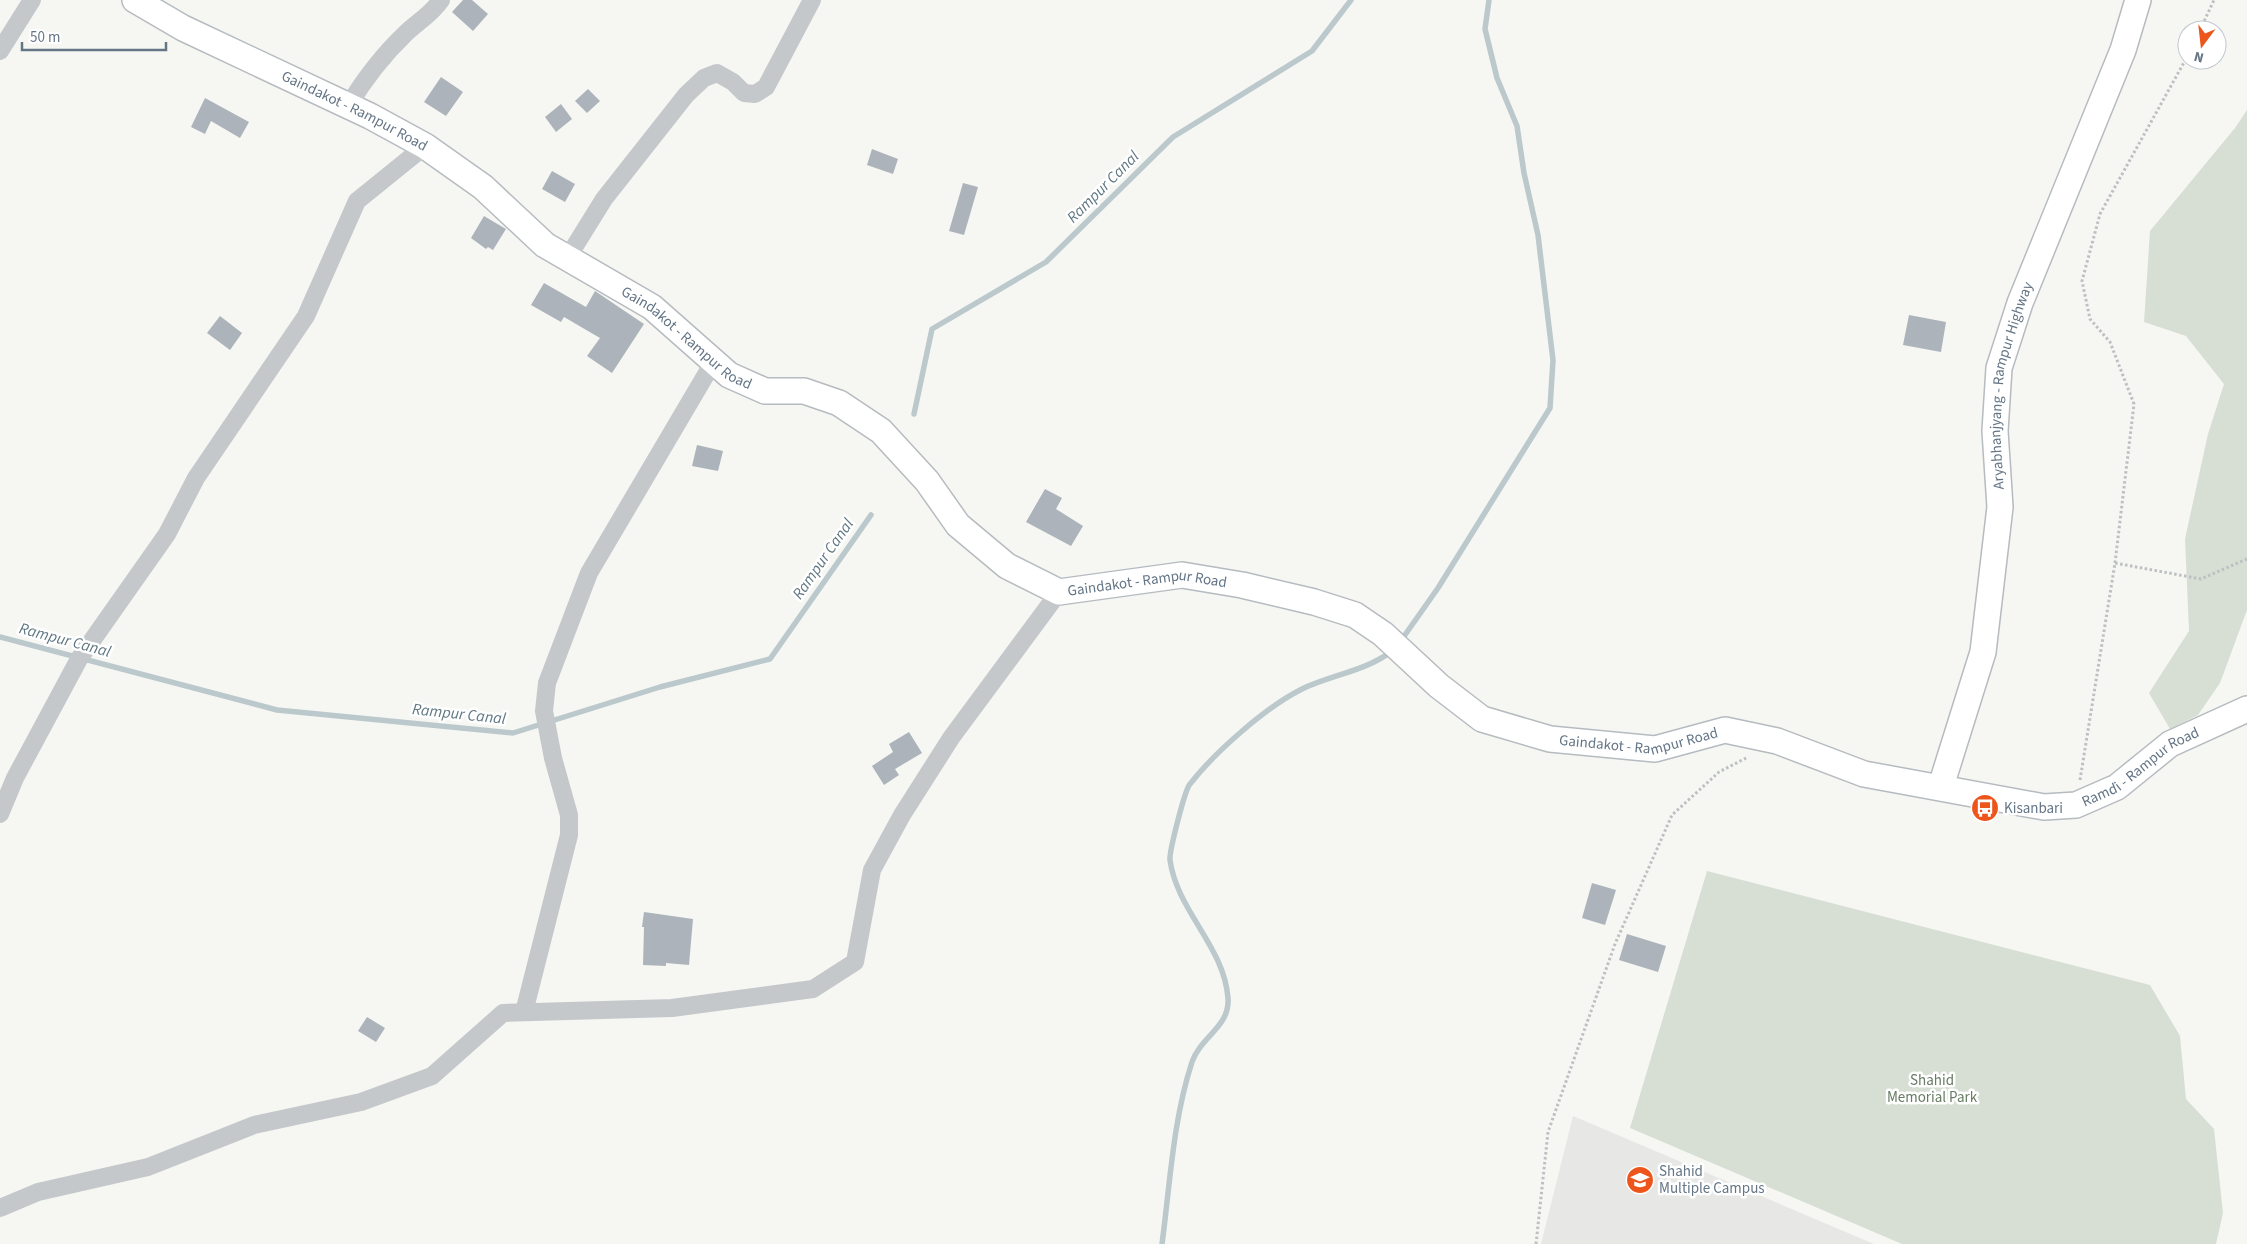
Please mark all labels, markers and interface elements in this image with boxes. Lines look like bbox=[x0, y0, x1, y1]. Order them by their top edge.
scale bar bbox=[22, 20, 166, 52]
north arrow bbox=[2177, 20, 2227, 70]
text: 50 m bbox=[30, 27, 60, 48]
text: N bbox=[2192, 46, 2206, 67]
street label: Gaindakot - Rampur Road bbox=[278, 65, 431, 156]
water label: Rampur Canal bbox=[1062, 146, 1144, 228]
street label: Aryabhanjyang - Rampur Highway bbox=[1984, 278, 2038, 490]
street label: Gaindakot - Rampur Road bbox=[617, 281, 755, 394]
water label: Rampur Canal bbox=[787, 514, 859, 604]
street label: Gaindakot - Rampur Road bbox=[1066, 564, 1229, 601]
water label: Rampur Canal bbox=[17, 617, 113, 663]
water label: Rampur Canal bbox=[411, 698, 507, 730]
street label: Gaindakot - Rampur Road bbox=[1558, 722, 1720, 760]
street label: Ramdi - Rampur Road bbox=[2078, 722, 2202, 812]
bus stop icon: Kisanbari bbox=[1970, 793, 2000, 823]
place label: Kisanbari bbox=[2004, 798, 2063, 819]
park label: Shahid Memorial Park bbox=[1887, 1070, 1978, 1108]
place label: Shahid Multiple Campus bbox=[1659, 1161, 1765, 1199]
school or university icon: Shahid Multiple Campus bbox=[1625, 1165, 1655, 1195]

